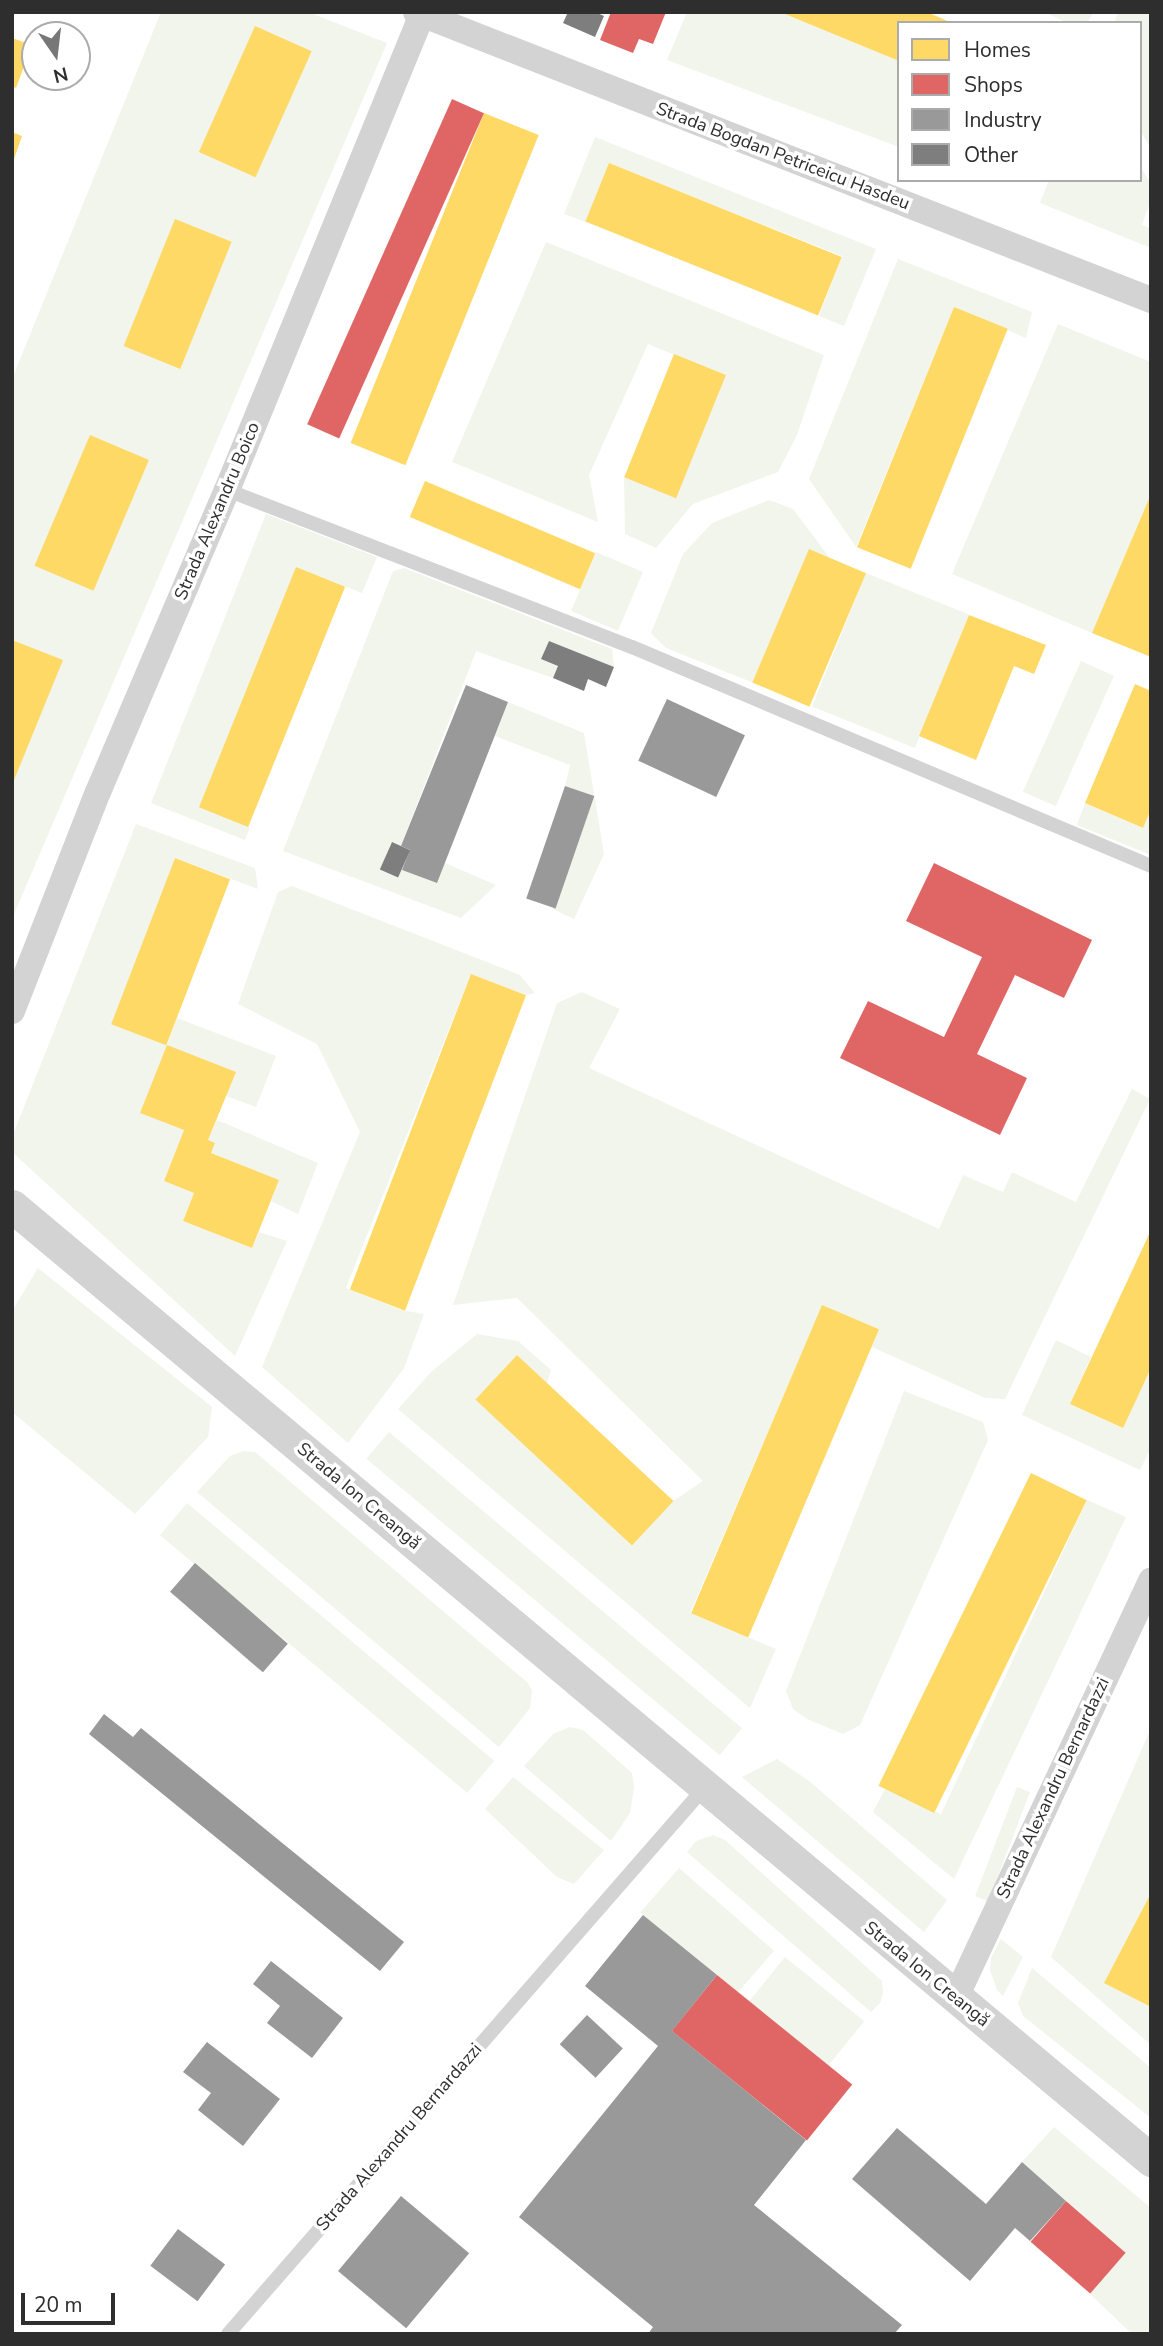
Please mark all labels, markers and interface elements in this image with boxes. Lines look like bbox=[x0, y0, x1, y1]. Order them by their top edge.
north arrow bbox=[21, 21, 91, 91]
legend bbox=[897, 21, 1142, 182]
text: Homes bbox=[964, 36, 1031, 64]
text: N bbox=[51, 60, 71, 89]
text: Shops bbox=[964, 71, 1023, 99]
street label: Strada Bogdan Petriceicu Hasdeu bbox=[653, 98, 913, 214]
text: Industry bbox=[964, 106, 1042, 134]
text: Other bbox=[964, 141, 1018, 169]
street label: Strada Alexandru Boico bbox=[170, 419, 264, 603]
street label: Strada Ion Creangă bbox=[293, 1438, 425, 1554]
street label: Strada Alexandru Bernardazzi bbox=[992, 1674, 1114, 1902]
street label: Strada Ion Creangă bbox=[860, 1917, 994, 2031]
street label: Strada Alexandru Bernardazzi bbox=[312, 2039, 486, 2235]
scale bar bbox=[24, 2280, 119, 2324]
text: 20 m bbox=[34, 2291, 83, 2319]

